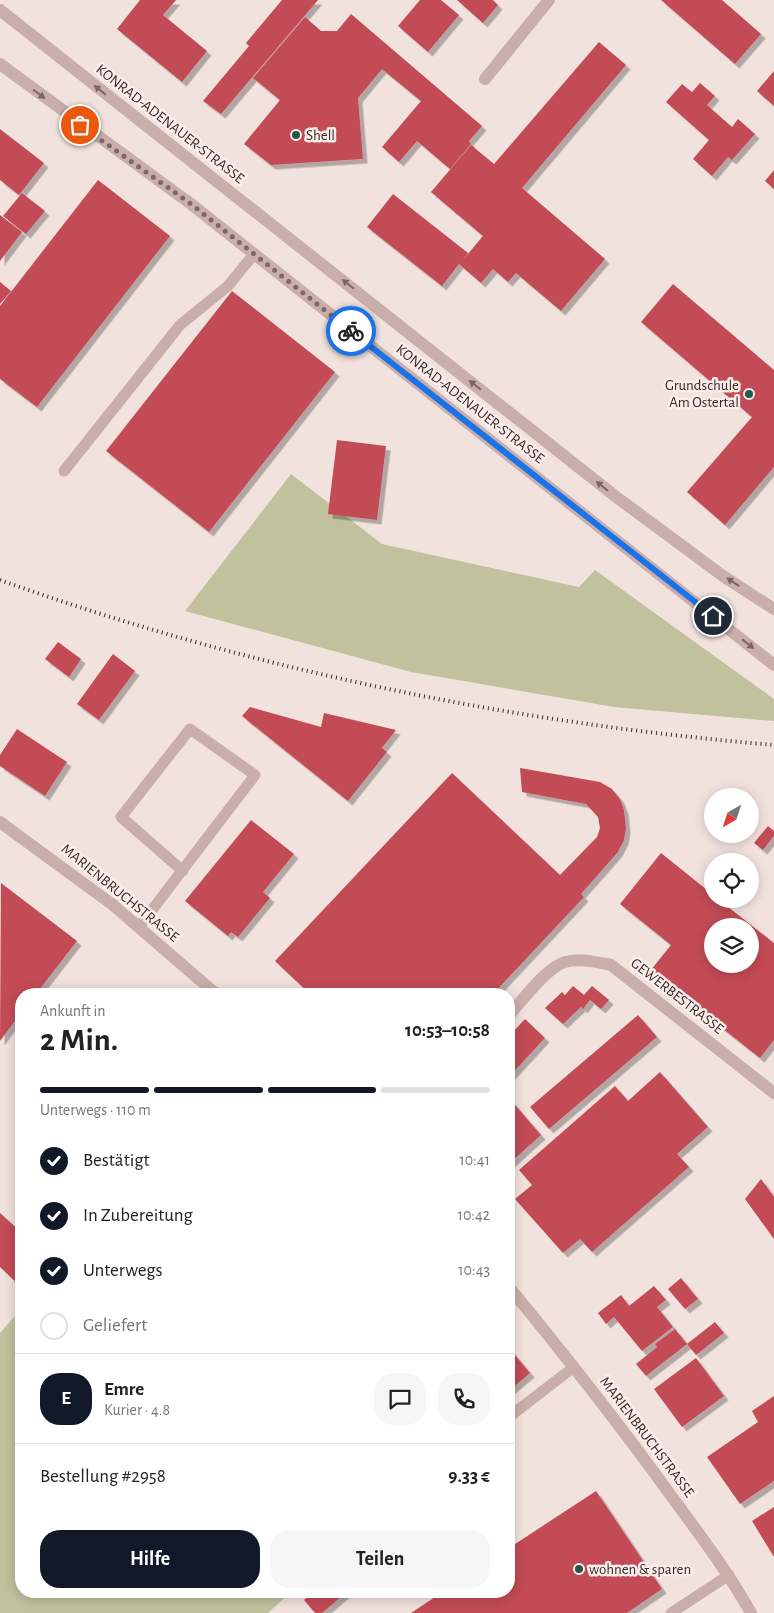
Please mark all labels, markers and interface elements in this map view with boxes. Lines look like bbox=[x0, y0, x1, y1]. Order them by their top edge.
street label: KONRAD-ADENAUER-STRASSE bbox=[93, 62, 247, 186]
one-way arrow bbox=[94, 84, 107, 95]
one-way arrow bbox=[32, 89, 46, 99]
pin bbox=[59, 104, 101, 146]
icon: bag bbox=[66, 111, 94, 139]
place label: Shell bbox=[306, 128, 335, 143]
marker: Shell bbox=[290, 129, 302, 141]
one-way arrow bbox=[341, 279, 354, 290]
courier bbox=[326, 306, 376, 356]
icon: bike bbox=[337, 317, 365, 345]
street label: KONRAD-ADENAUER-STRASSE bbox=[393, 342, 547, 466]
place label: Grundschule Am Ostertal bbox=[665, 378, 739, 410]
one-way arrow bbox=[468, 380, 482, 390]
marker: Grundschule Am Ostertal bbox=[743, 388, 755, 400]
one-way arrow bbox=[596, 481, 609, 492]
one-way arrow bbox=[727, 578, 740, 587]
pin bbox=[692, 595, 734, 637]
icon: home bbox=[699, 602, 727, 630]
one-way arrow bbox=[741, 639, 755, 649]
north arrow bbox=[704, 788, 759, 842]
map controls bbox=[704, 788, 759, 973]
street label: MARIENBRUCHSTRASSE bbox=[58, 841, 182, 945]
button: locate bbox=[704, 853, 759, 908]
button: layers bbox=[704, 918, 759, 973]
street label: GEWERBESTRASSE bbox=[628, 955, 726, 1037]
text: Ankunft in bbox=[40, 1003, 106, 1019]
text: 10:53–10:58 bbox=[405, 1021, 490, 1040]
text: 2 Min. bbox=[40, 1024, 118, 1056]
text: Unterwegs · 110 m bbox=[40, 1102, 151, 1118]
icon: check bbox=[40, 1147, 68, 1175]
text: Bestätigt bbox=[83, 1151, 150, 1170]
text: 10:41 bbox=[459, 1152, 490, 1168]
icon: check bbox=[40, 1202, 68, 1230]
text: In Zubereitung bbox=[83, 1206, 193, 1225]
text: 10:42 bbox=[457, 1207, 490, 1223]
icon: check bbox=[40, 1257, 68, 1285]
text: Unterwegs bbox=[83, 1261, 163, 1280]
text: 10:43 bbox=[458, 1262, 490, 1278]
text: Geliefert bbox=[83, 1316, 147, 1335]
button: chat bbox=[374, 1373, 426, 1425]
button: phone bbox=[438, 1373, 490, 1425]
street label: MARIENBRUCHSTRASSE bbox=[597, 1374, 697, 1500]
text: Emre bbox=[104, 1380, 144, 1399]
text: E bbox=[61, 1389, 71, 1408]
text: Kurier · 4.8 bbox=[104, 1402, 170, 1418]
text: Bestellung #2958 bbox=[40, 1467, 166, 1486]
text: 9.33 € bbox=[448, 1467, 490, 1486]
button: Hilfe bbox=[40, 1530, 260, 1588]
button: Teilen bbox=[270, 1530, 490, 1588]
place label: wohnen & sparen bbox=[589, 1562, 691, 1577]
marker: wohnen & sparen bbox=[573, 1563, 585, 1575]

